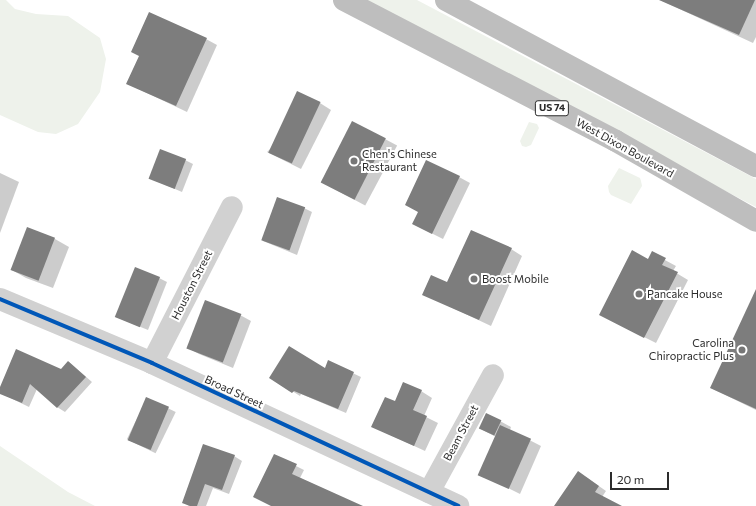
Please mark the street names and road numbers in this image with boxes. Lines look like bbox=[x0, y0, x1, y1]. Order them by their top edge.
road number: US 74 bbox=[534, 100, 570, 116]
street label: West Dixon Boulevard bbox=[574, 116, 676, 180]
street label: Houston Street bbox=[169, 248, 215, 322]
street label: Broad Street bbox=[203, 373, 265, 411]
street label: Beam Street bbox=[441, 403, 481, 463]

